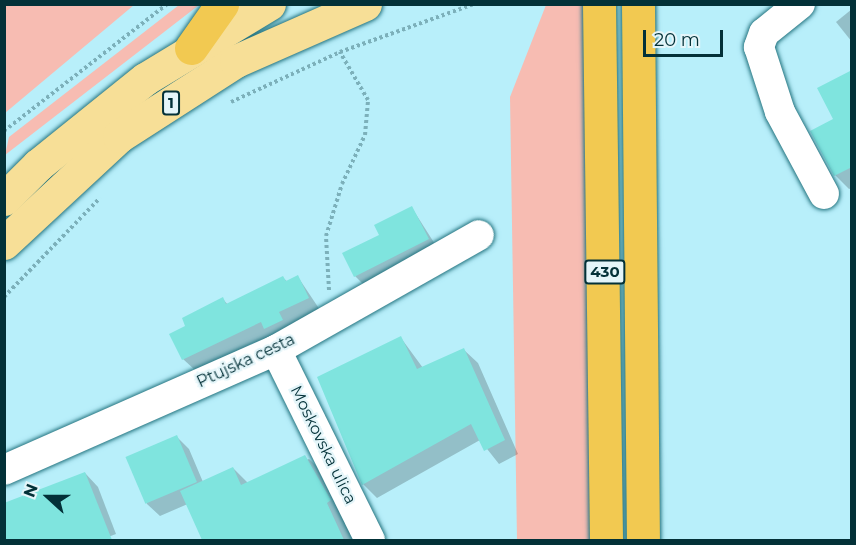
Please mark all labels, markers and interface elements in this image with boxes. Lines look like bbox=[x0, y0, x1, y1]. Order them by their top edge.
scale bar bbox=[646, 18, 726, 56]
text: 20 m bbox=[654, 29, 700, 51]
road number: 1 bbox=[162, 91, 180, 115]
road number: 430 bbox=[584, 260, 626, 284]
street label: Ptujska cesta bbox=[194, 330, 298, 392]
street label: Moskovska ulica bbox=[286, 383, 360, 507]
north arrow bbox=[18, 467, 78, 527]
text: N bbox=[20, 481, 42, 500]

